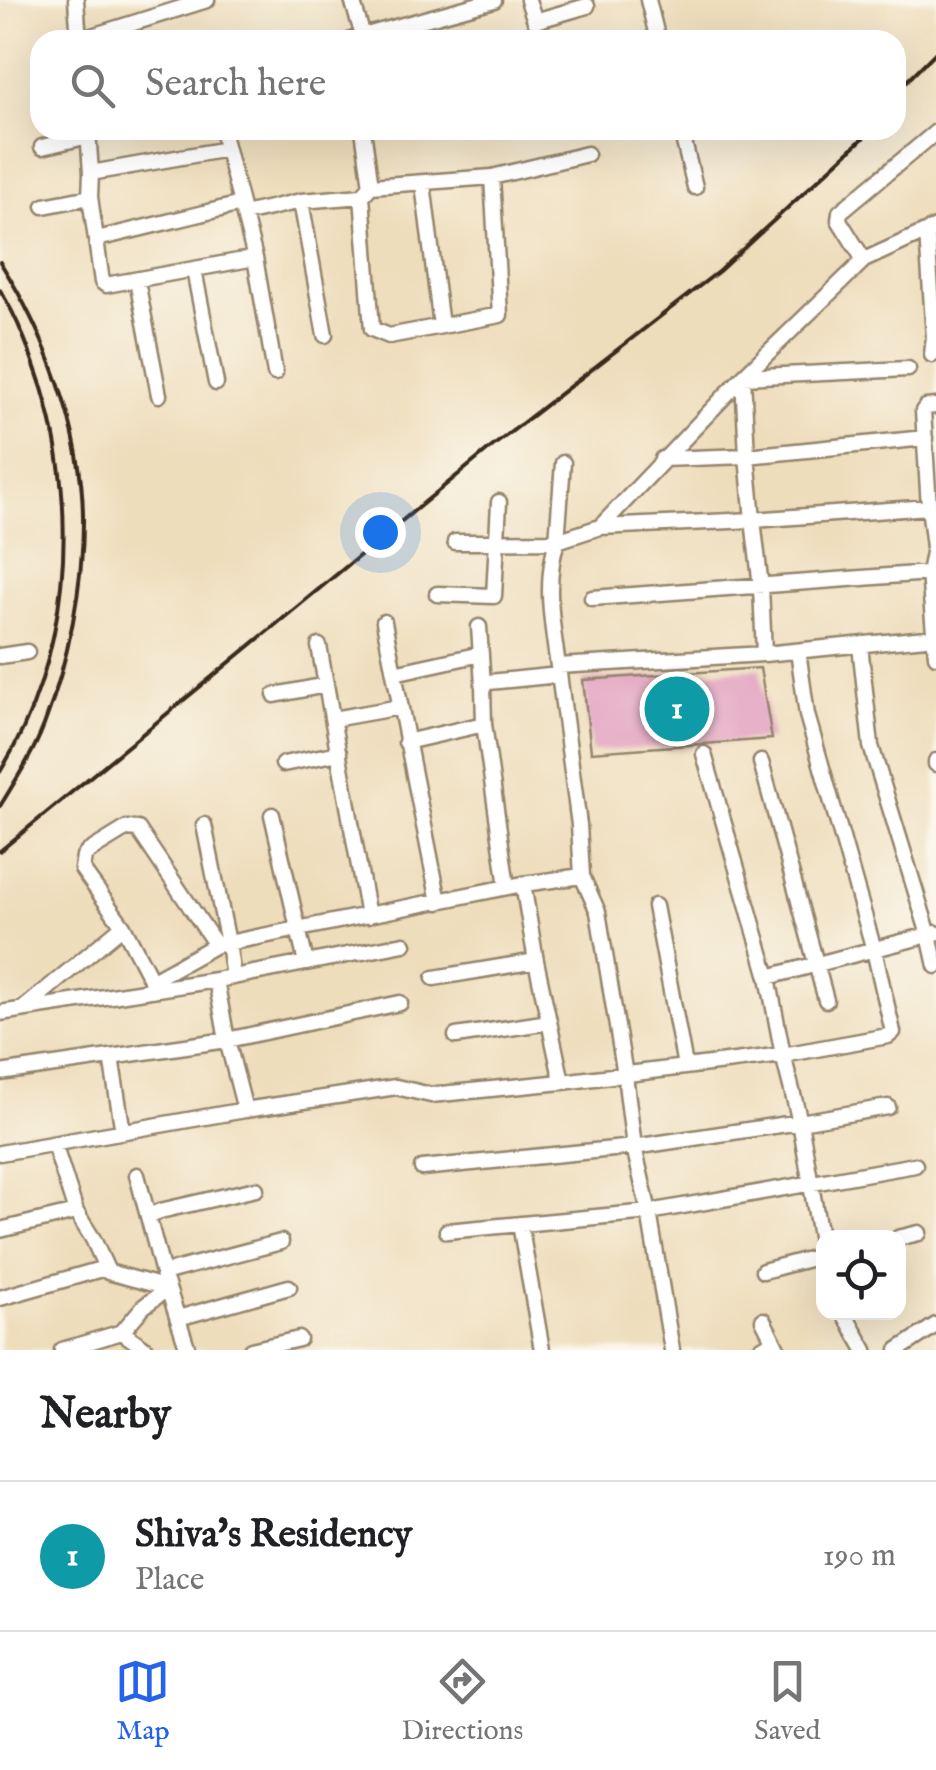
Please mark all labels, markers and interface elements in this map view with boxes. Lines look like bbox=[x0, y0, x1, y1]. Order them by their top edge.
search box bbox=[30, 30, 906, 140]
icon: search bbox=[65, 58, 120, 113]
text: Search here bbox=[145, 61, 326, 109]
your location bbox=[355, 507, 406, 558]
pin: 1 bbox=[644, 672, 710, 746]
map controls bbox=[816, 1230, 906, 1320]
button: locate bbox=[816, 1230, 906, 1320]
text: Nearby bbox=[40, 1389, 171, 1442]
text: Shiva's Residency bbox=[135, 1512, 412, 1560]
text: 1 bbox=[67, 1536, 78, 1577]
text: 190 m bbox=[823, 1536, 896, 1577]
text: Place bbox=[135, 1560, 205, 1601]
tab: Map bbox=[115, 1654, 170, 1749]
tab: Directions bbox=[401, 1654, 523, 1749]
tab: Saved bbox=[754, 1654, 821, 1749]

